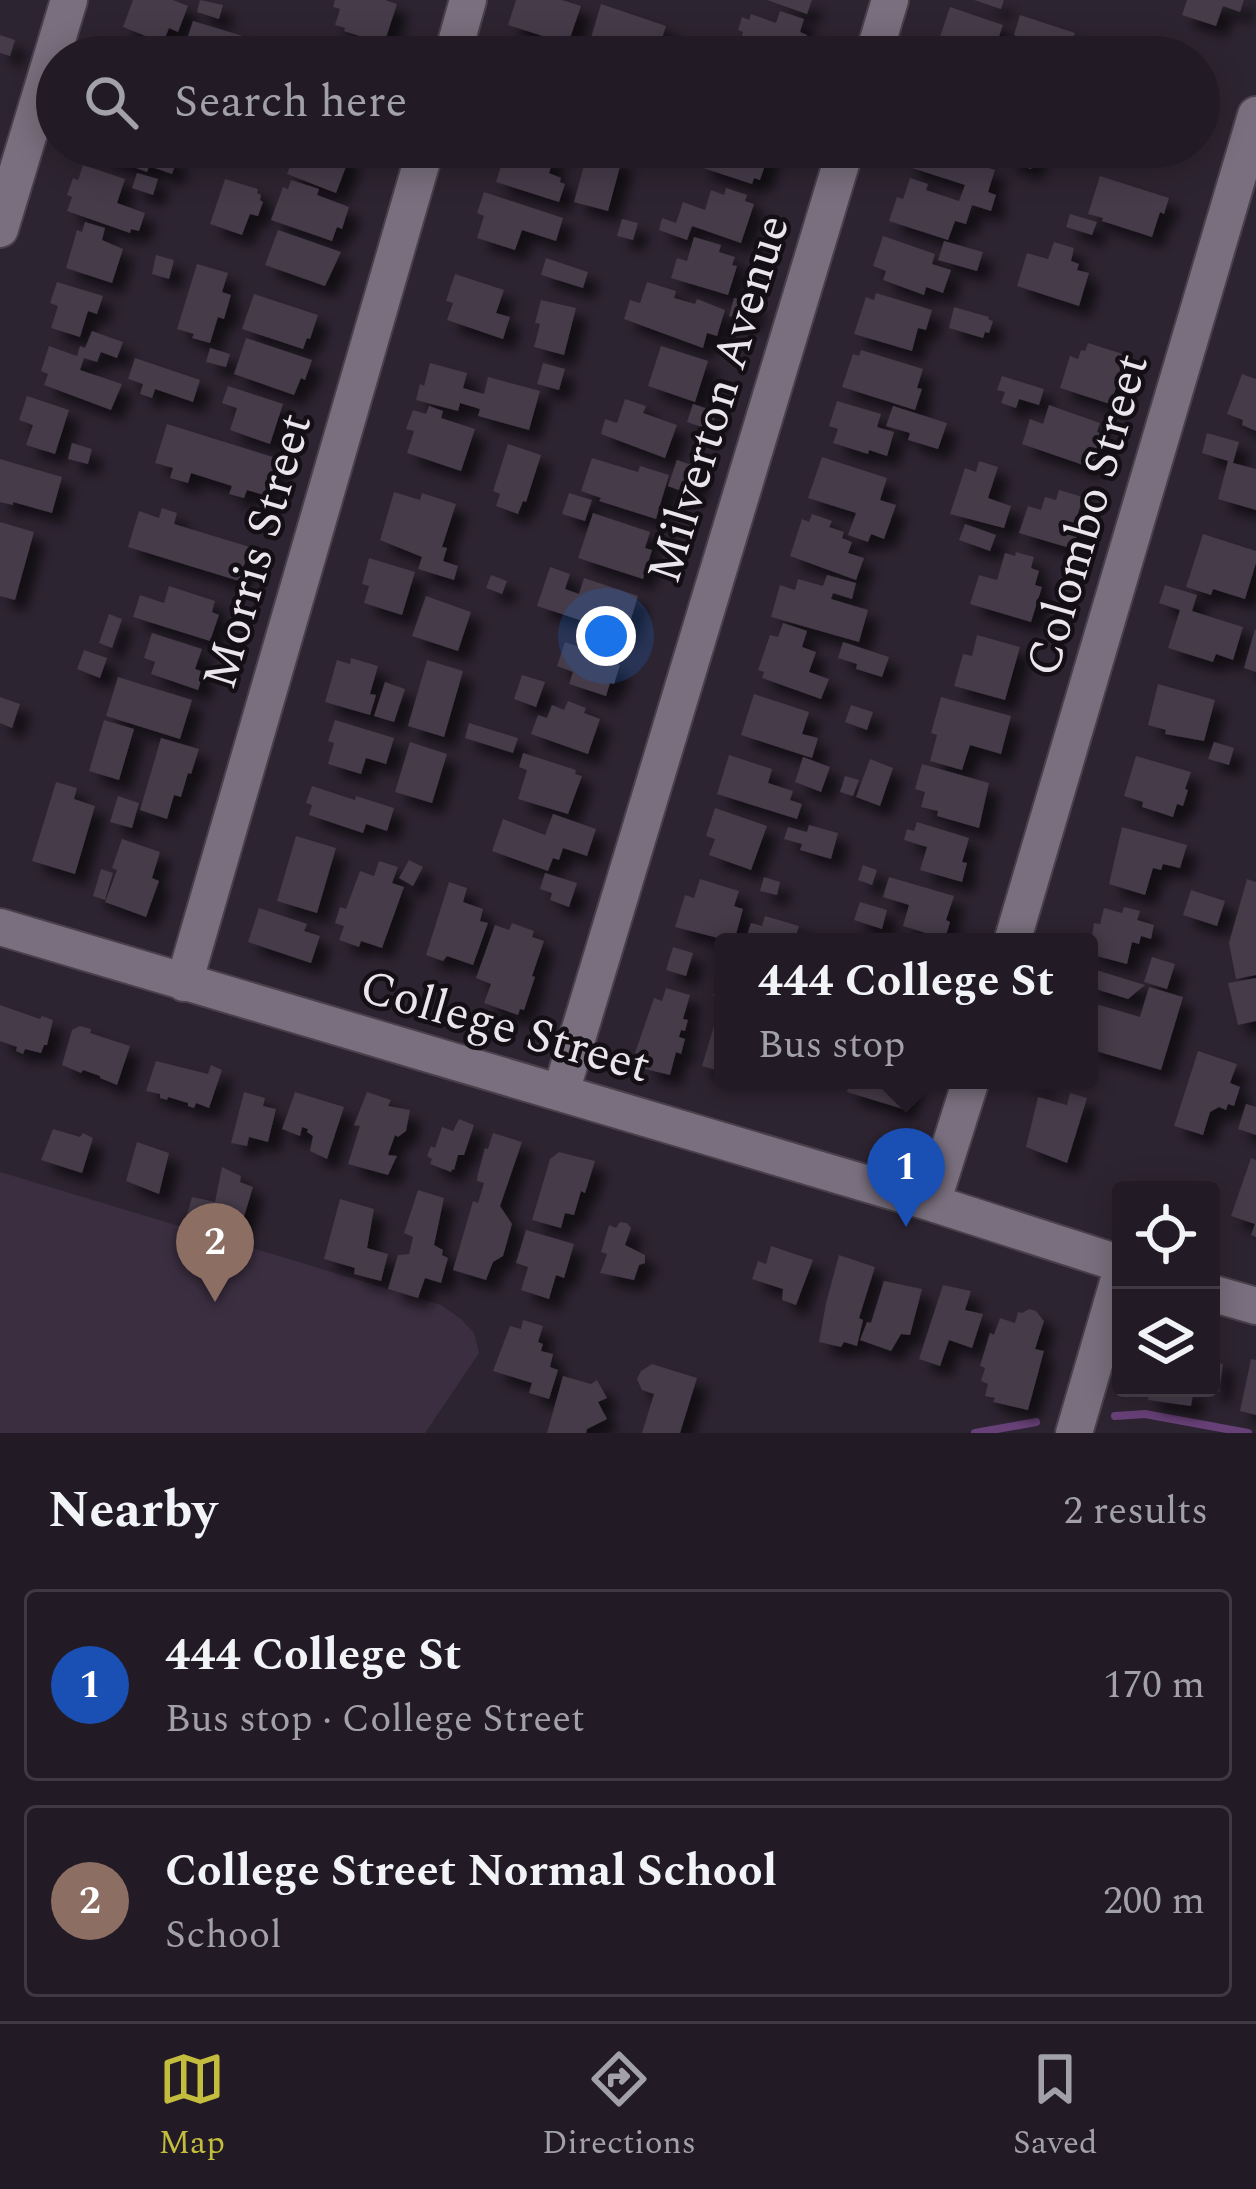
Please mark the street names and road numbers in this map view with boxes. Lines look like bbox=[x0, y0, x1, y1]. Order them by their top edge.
street label: Milverton Avenue bbox=[628, 206, 810, 592]
street label: Colombo Street bbox=[1007, 345, 1169, 685]
street label: Morris Street bbox=[184, 405, 332, 697]
street label: College Street bbox=[351, 951, 659, 1103]

